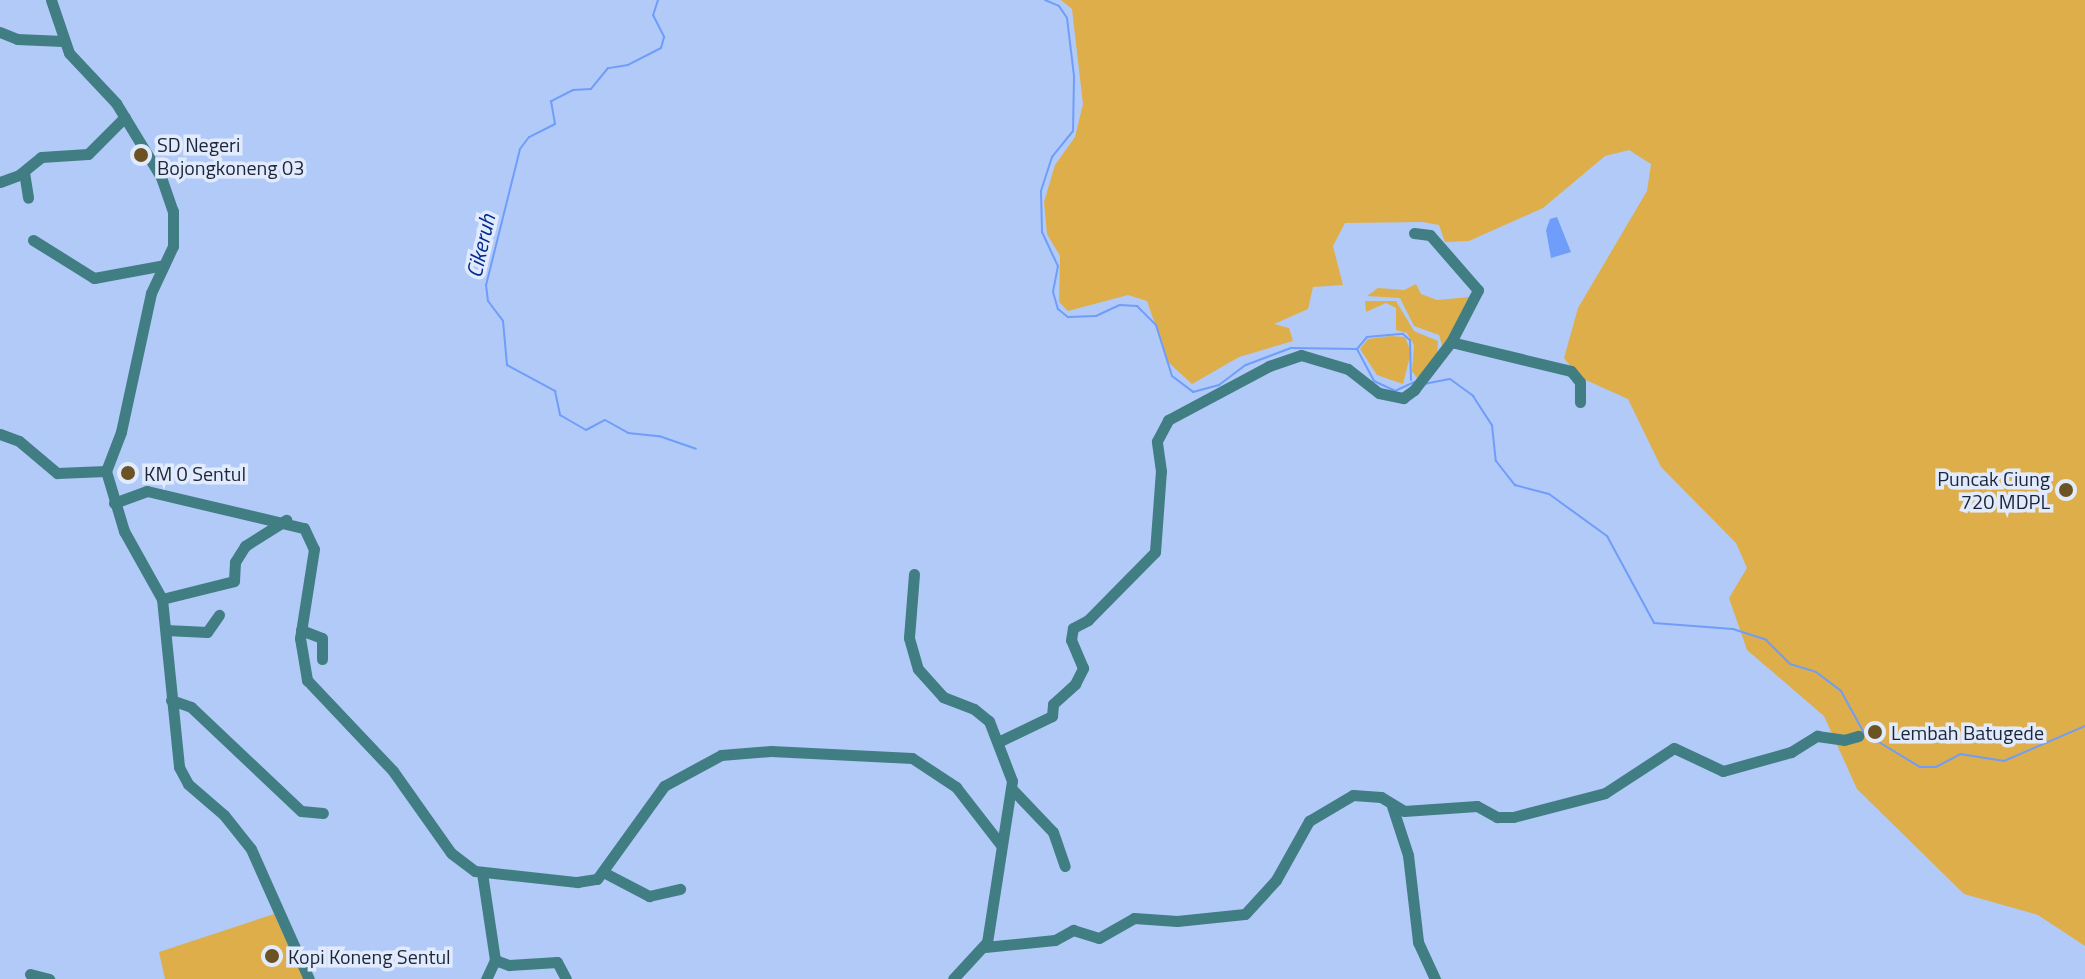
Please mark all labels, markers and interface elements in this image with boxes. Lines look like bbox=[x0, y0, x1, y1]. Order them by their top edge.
place label: SD Negeri Bojongkoneng 03 bbox=[157, 132, 304, 179]
marker: SD Negeri Bojongkoneng 03 bbox=[132, 146, 150, 164]
water label: Cikeruh bbox=[461, 212, 501, 280]
place label: KM 0 Sentul bbox=[144, 461, 246, 485]
marker: KM 0 Sentul bbox=[119, 464, 137, 482]
place label: Puncak Ciung 720 MDPL bbox=[1937, 466, 2050, 513]
marker: Puncak Ciung 720 MDPL bbox=[2057, 481, 2075, 499]
place label: Lembah Batugede bbox=[1891, 720, 2044, 744]
marker: Lembah Batugede bbox=[1866, 723, 1884, 741]
place label: Kopi Koneng Sentul bbox=[288, 944, 451, 968]
marker: Kopi Koneng Sentul bbox=[263, 947, 281, 965]

